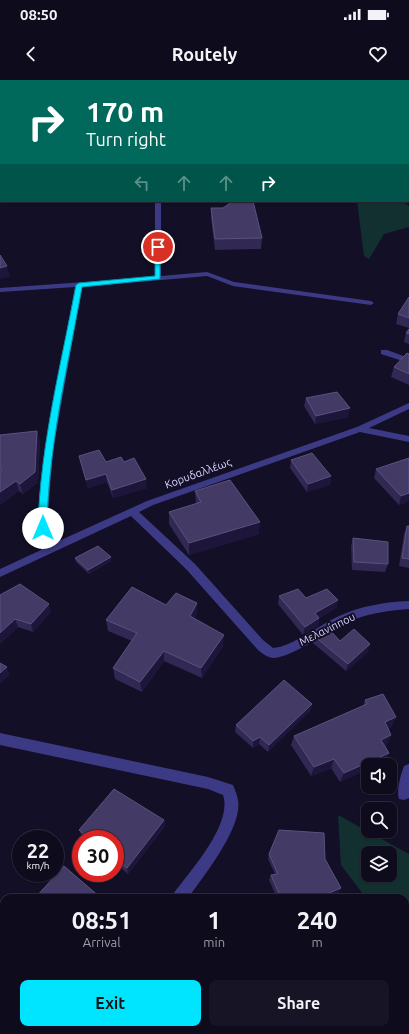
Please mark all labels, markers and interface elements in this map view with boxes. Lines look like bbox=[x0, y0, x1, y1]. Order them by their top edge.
text: 08:50 bbox=[20, 6, 58, 23]
icon: back bbox=[20, 43, 42, 65]
icon: heart bbox=[367, 43, 389, 65]
text: Routely bbox=[172, 44, 237, 64]
icon: right bbox=[20, 96, 72, 148]
text: 170 m bbox=[86, 96, 164, 127]
text: Turn right bbox=[86, 129, 166, 149]
icon: left bbox=[131, 172, 153, 194]
icon: ahead bbox=[173, 172, 195, 194]
icon: ahead bbox=[215, 172, 237, 194]
icon: right bbox=[257, 172, 279, 194]
pin bbox=[141, 230, 175, 264]
icon: arrive bbox=[147, 236, 169, 258]
street label: Κορυδαλλέως bbox=[163, 455, 233, 492]
position arrow bbox=[22, 507, 64, 549]
street label: Μελανίππου bbox=[297, 610, 357, 648]
map controls bbox=[361, 758, 397, 882]
button: sound bbox=[361, 758, 397, 794]
button: search bbox=[361, 802, 397, 838]
speed limit sign: 30 bbox=[72, 830, 124, 882]
text: 22 bbox=[27, 839, 49, 862]
button: layers bbox=[361, 846, 397, 882]
text: km/h bbox=[26, 860, 50, 871]
text: 08:51 bbox=[72, 907, 132, 934]
text: 1 bbox=[207, 907, 221, 934]
text: 240 bbox=[297, 907, 337, 934]
text: Arrival bbox=[83, 935, 121, 949]
text: min bbox=[203, 935, 225, 949]
text: m bbox=[311, 935, 323, 949]
button: Exit bbox=[20, 980, 201, 1026]
button: Share bbox=[209, 980, 389, 1026]

